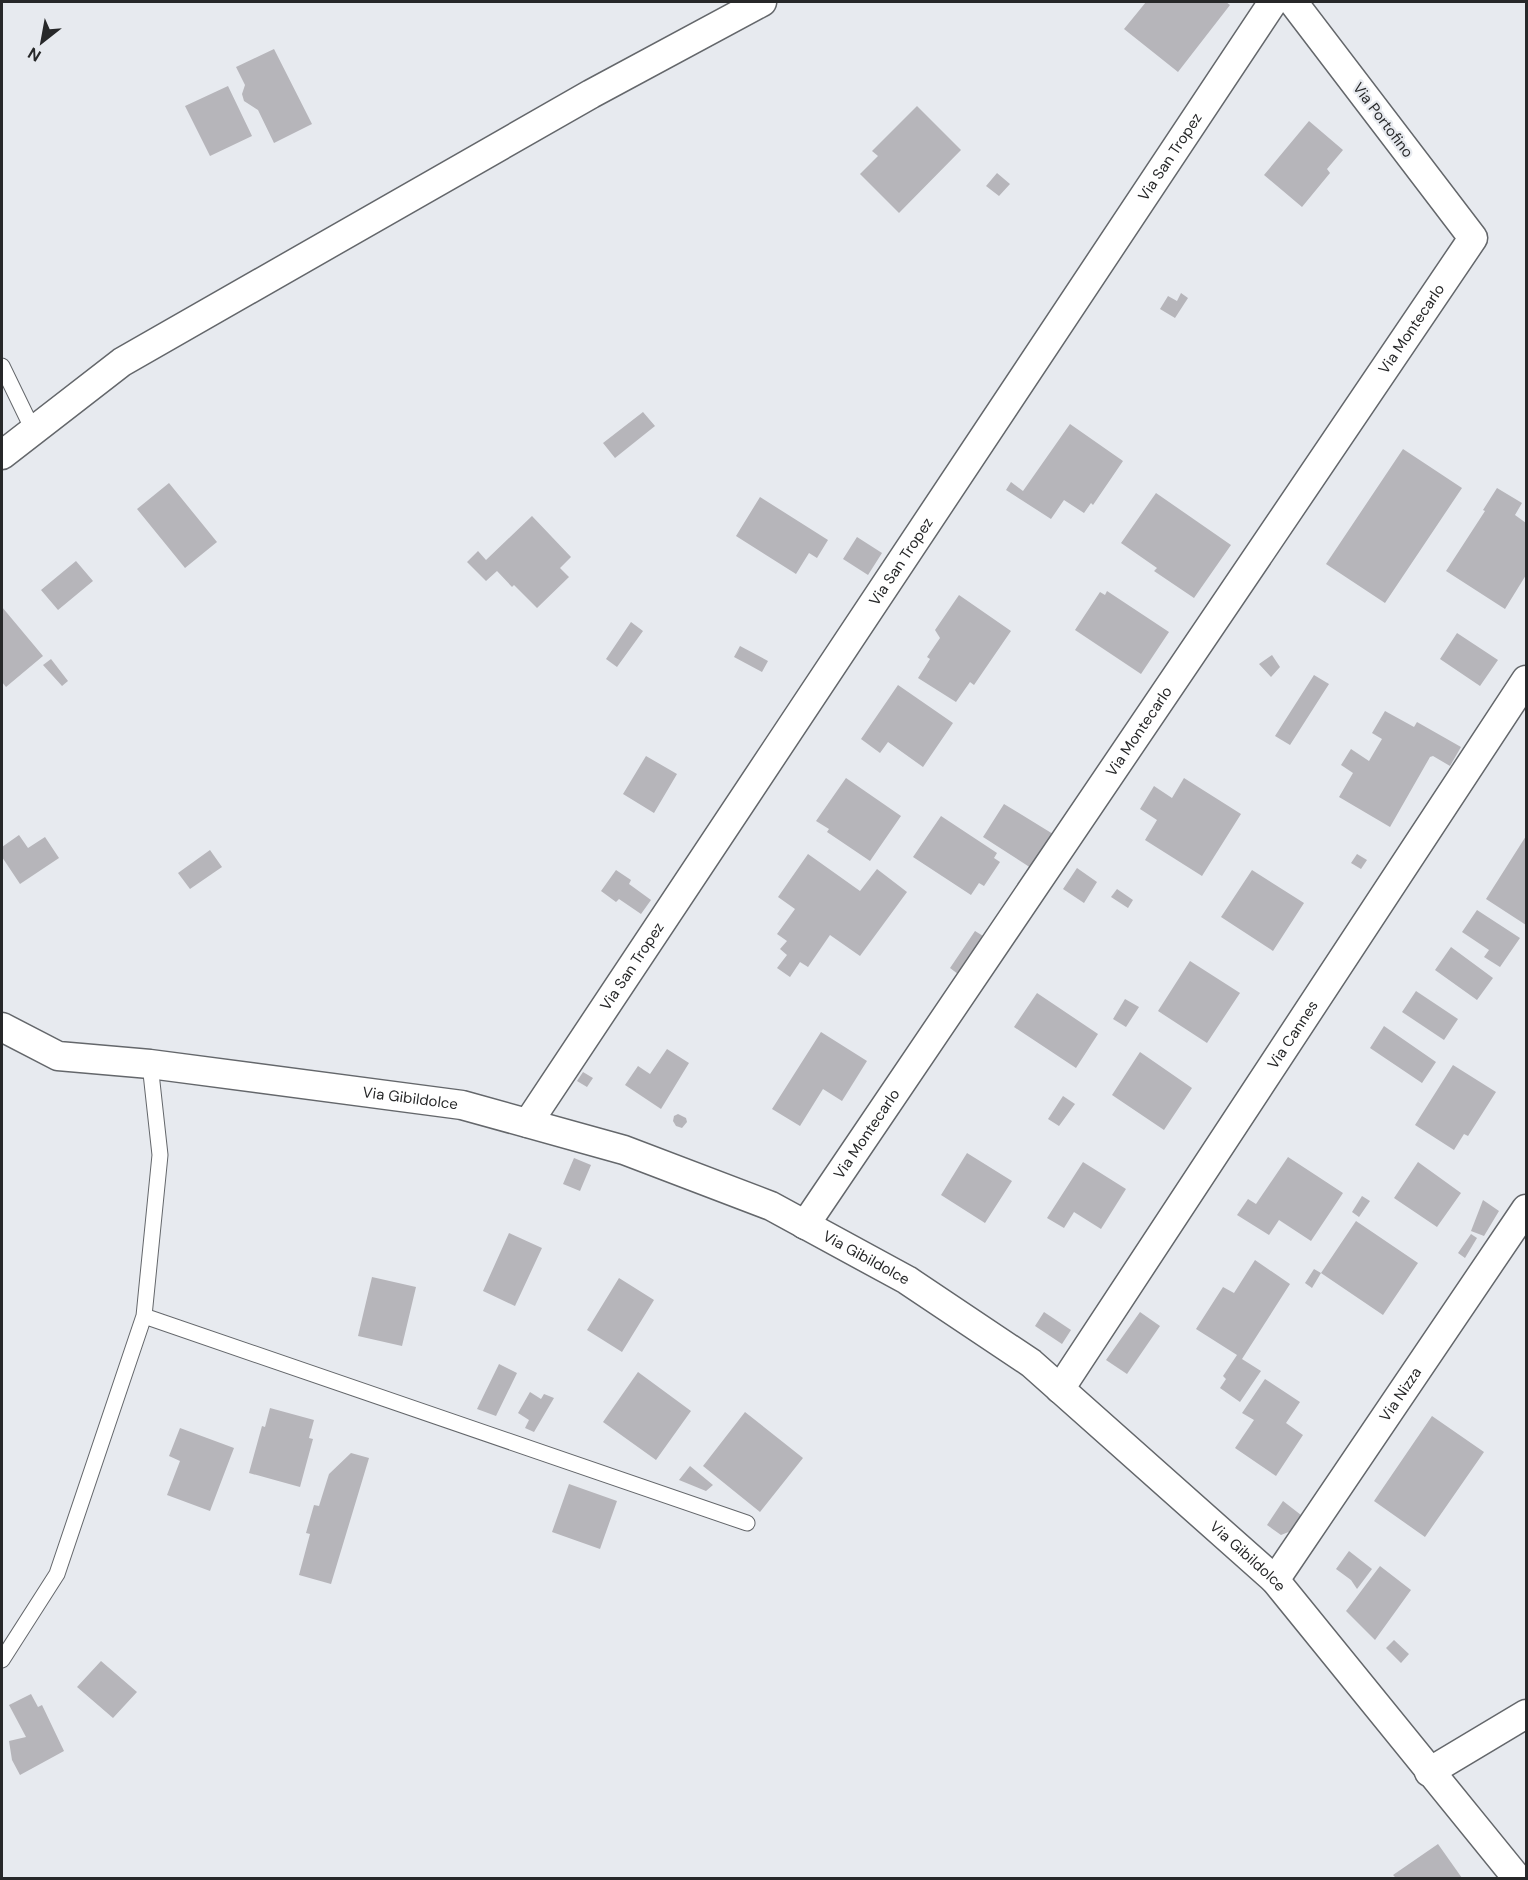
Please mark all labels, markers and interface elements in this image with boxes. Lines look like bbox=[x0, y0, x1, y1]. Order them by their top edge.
north arrow bbox=[12, 12, 72, 72]
text: N bbox=[24, 42, 45, 66]
street label: Via Portofino bbox=[1348, 78, 1418, 162]
street label: Via San Tropez bbox=[1134, 109, 1207, 205]
street label: Via Montecarlo bbox=[1374, 280, 1449, 378]
street label: Via San Tropez bbox=[865, 514, 938, 610]
street label: Via Montecarlo bbox=[1101, 682, 1177, 780]
street label: Via San Tropez bbox=[596, 918, 669, 1014]
street label: Via Cannes bbox=[1263, 997, 1323, 1073]
street label: Via Gibildolce bbox=[361, 1082, 459, 1114]
street label: Via Montecarlo bbox=[829, 1085, 904, 1183]
street label: Via Gibildolce bbox=[819, 1226, 913, 1290]
street label: Via Nizza bbox=[1375, 1363, 1426, 1426]
street label: Via Gibildolce bbox=[1206, 1517, 1290, 1596]

